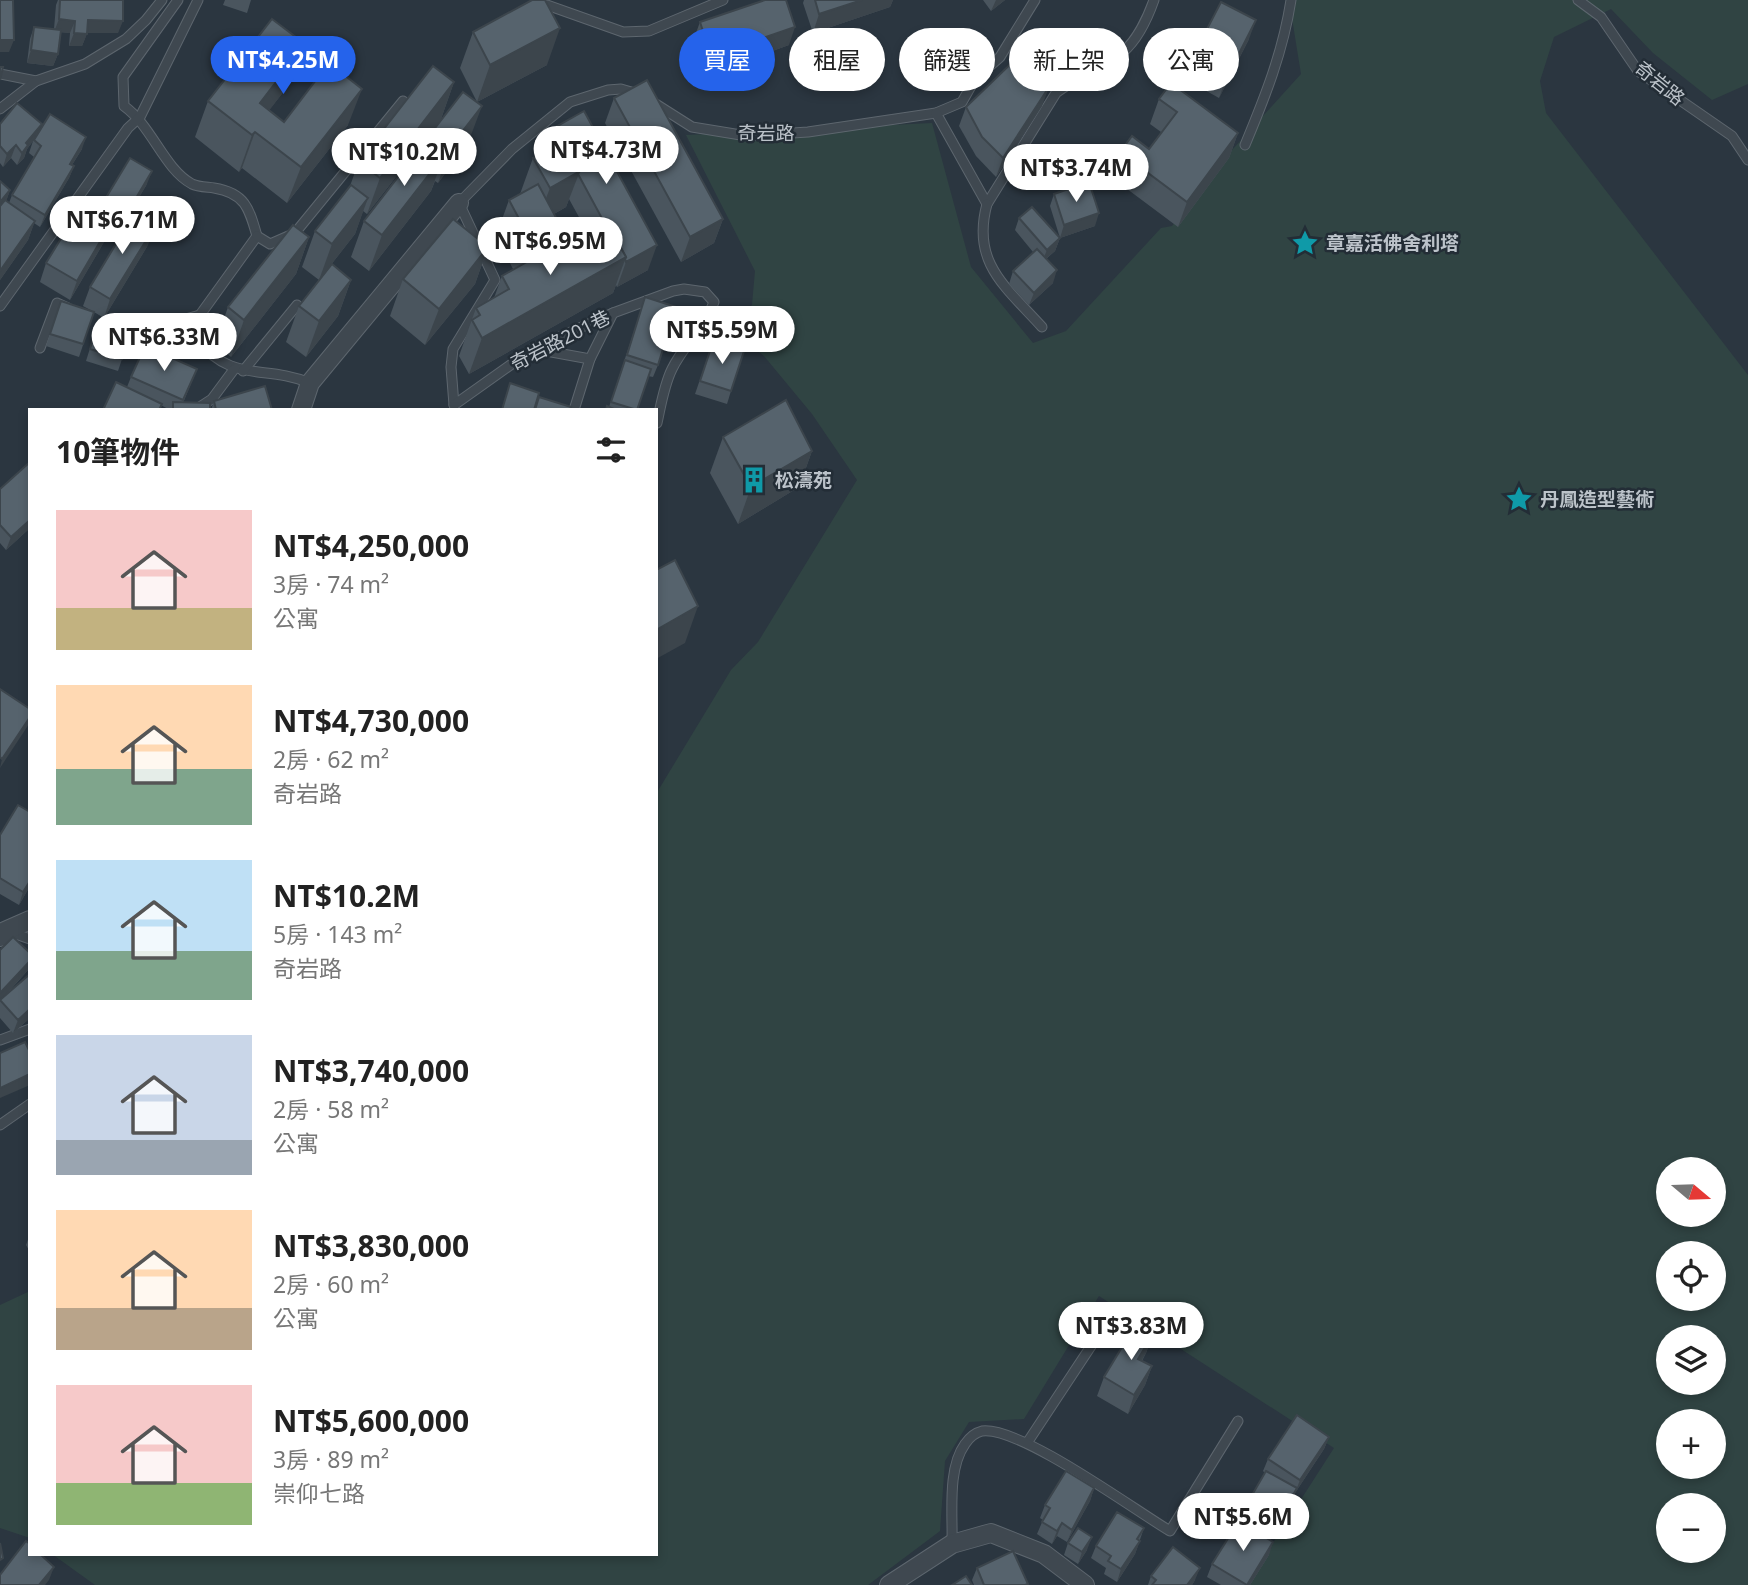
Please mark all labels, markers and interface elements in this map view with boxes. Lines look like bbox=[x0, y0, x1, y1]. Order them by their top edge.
chip: 買屋 bbox=[679, 28, 775, 91]
chip: 租屋 bbox=[789, 28, 885, 91]
chip: 篩選 bbox=[899, 28, 995, 91]
chip: 新上架 bbox=[1009, 28, 1129, 91]
chip: 公寓 bbox=[1143, 28, 1239, 91]
pin: NT$4.25M bbox=[211, 36, 355, 96]
text: NT$4.25M bbox=[227, 43, 339, 75]
street label: 奇岩路 bbox=[1630, 55, 1690, 111]
street label: 奇岩路 bbox=[737, 120, 795, 146]
pin: NT$4.73M bbox=[534, 127, 678, 186]
pin: NT$10.2M bbox=[332, 128, 476, 188]
text: NT$4.73M bbox=[550, 133, 662, 165]
text: NT$10.2M bbox=[348, 135, 460, 167]
pin: NT$3.74M bbox=[1004, 144, 1148, 204]
text: NT$3.74M bbox=[1020, 151, 1132, 183]
pin: NT$6.71M bbox=[50, 196, 194, 256]
text: NT$6.71M bbox=[66, 203, 178, 235]
pin: NT$6.95M bbox=[478, 218, 622, 277]
text: NT$6.95M bbox=[494, 224, 606, 256]
place icon: 章嘉活佛舍利塔 bbox=[1290, 228, 1320, 258]
place label: 章嘉活佛舍利塔 bbox=[1326, 230, 1459, 256]
street label: 奇岩路201巷 bbox=[506, 304, 614, 376]
pin: NT$5.59M bbox=[650, 306, 794, 366]
text: NT$5.59M bbox=[666, 313, 778, 345]
pin: NT$6.33M bbox=[92, 314, 236, 373]
text: NT$6.33M bbox=[108, 320, 220, 352]
text: 10筆物件 bbox=[56, 431, 180, 472]
icon: filters bbox=[592, 431, 630, 469]
building icon: 松濤苑 bbox=[739, 465, 769, 495]
place label: 松濤苑 bbox=[775, 467, 832, 493]
place icon: 丹鳳造型藝術 bbox=[1504, 484, 1534, 514]
place label: 丹鳳造型藝術 bbox=[1540, 486, 1654, 512]
text: NT$4,250,000 bbox=[273, 525, 469, 566]
icon: home bbox=[112, 538, 196, 622]
text: 3房 · 74 m² bbox=[273, 568, 389, 600]
text: 公寓 bbox=[273, 602, 319, 634]
text: NT$4,730,000 bbox=[273, 700, 469, 741]
icon: home bbox=[112, 713, 196, 797]
text: 2房 · 62 m² bbox=[273, 743, 389, 775]
text: 奇岩路 bbox=[273, 777, 342, 809]
text: NT$10.2M bbox=[273, 875, 420, 916]
icon: home bbox=[112, 888, 196, 972]
text: 5房 · 143 m² bbox=[273, 918, 402, 950]
text: 奇岩路 bbox=[273, 952, 342, 984]
text: NT$3,740,000 bbox=[273, 1050, 469, 1091]
icon: home bbox=[112, 1063, 196, 1147]
text: 2房 · 58 m² bbox=[273, 1093, 389, 1125]
text: 公寓 bbox=[273, 1127, 319, 1159]
north arrow bbox=[1656, 1157, 1726, 1227]
map controls bbox=[1656, 1157, 1726, 1563]
text: NT$3,830,000 bbox=[273, 1225, 469, 1266]
icon: home bbox=[112, 1238, 196, 1322]
button: locate bbox=[1656, 1241, 1726, 1311]
text: 2房 · 60 m² bbox=[273, 1268, 389, 1300]
text: 公寓 bbox=[273, 1302, 319, 1334]
pin: NT$3.83M bbox=[1059, 1302, 1203, 1362]
text: NT$3.83M bbox=[1075, 1309, 1187, 1341]
button: layers bbox=[1656, 1325, 1726, 1395]
text: NT$5,600,000 bbox=[273, 1400, 469, 1441]
button: + bbox=[1656, 1409, 1726, 1479]
icon: home bbox=[112, 1413, 196, 1497]
text: 3房 · 89 m² bbox=[273, 1443, 389, 1475]
text: 崇仰七路 bbox=[273, 1477, 365, 1509]
button: − bbox=[1656, 1493, 1726, 1563]
pin: NT$5.6M bbox=[1178, 1494, 1308, 1553]
text: NT$5.6M bbox=[1193, 1500, 1293, 1532]

